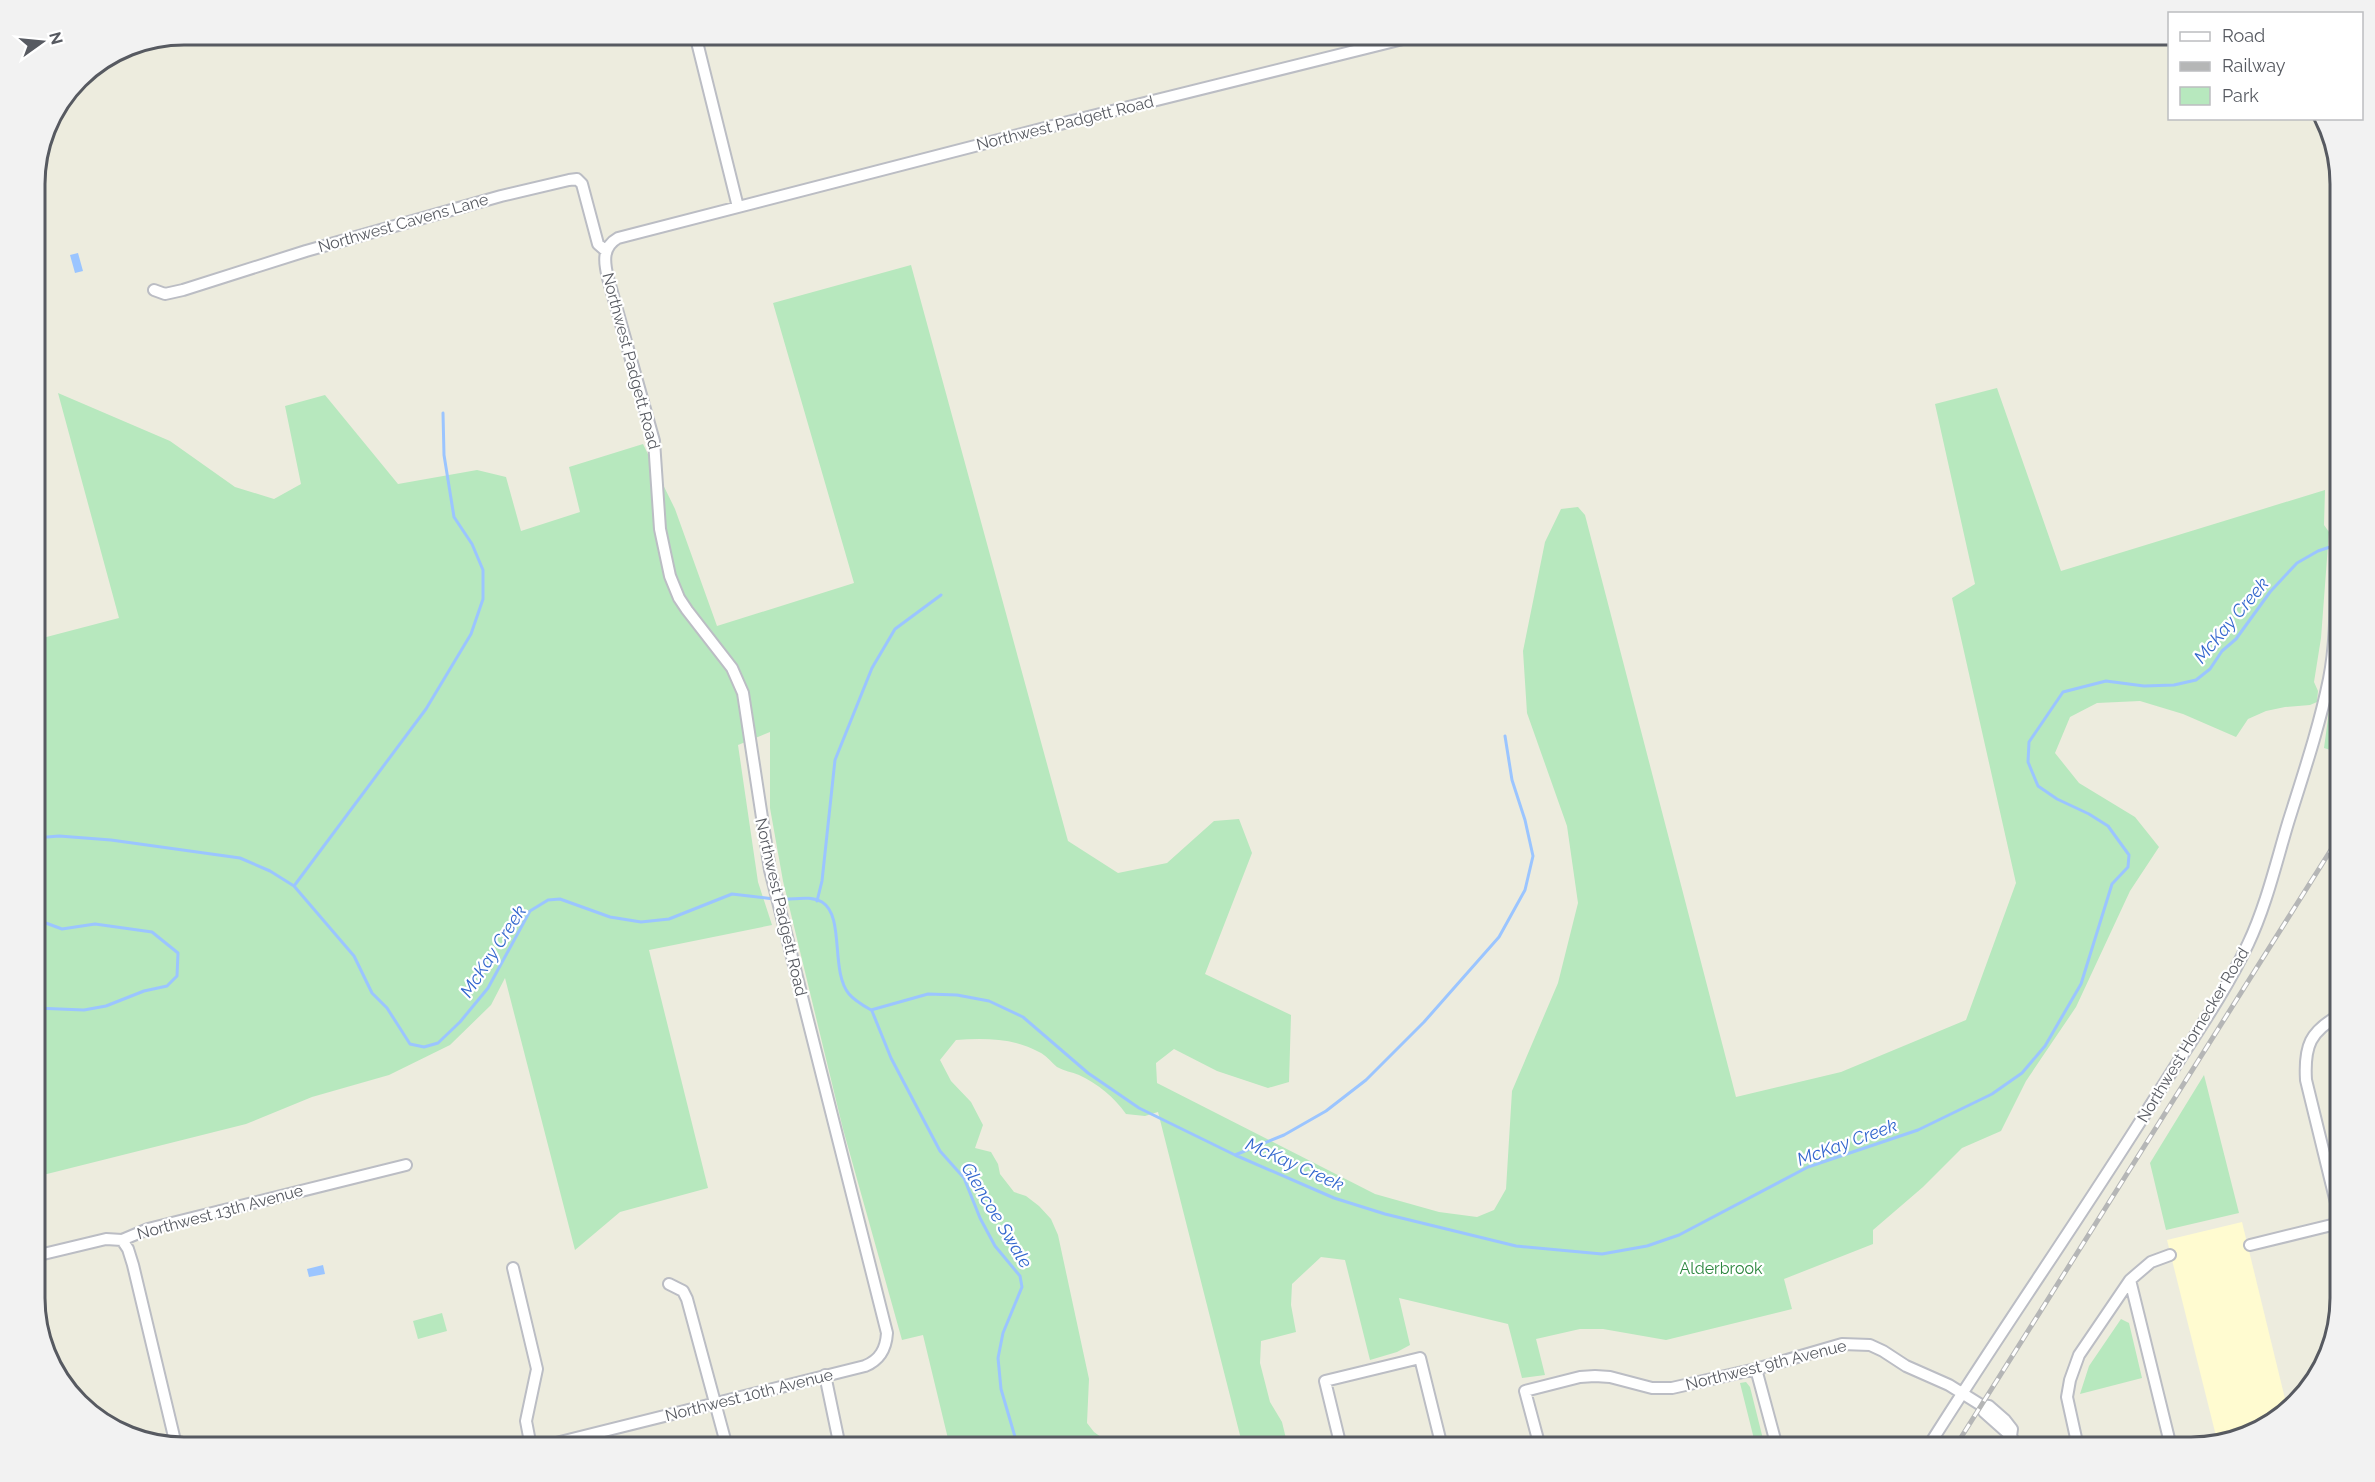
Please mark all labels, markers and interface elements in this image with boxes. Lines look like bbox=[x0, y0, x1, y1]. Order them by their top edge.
north arrow bbox=[12, 12, 72, 72]
legend bbox=[2168, 12, 2363, 120]
text: Road bbox=[2222, 25, 2265, 46]
text: N bbox=[45, 30, 67, 47]
text: Railway bbox=[2222, 55, 2286, 76]
text: Park bbox=[2222, 85, 2259, 106]
street label: Northwest Padgett Road bbox=[974, 92, 1156, 154]
street label: Northwest Cavens Lane bbox=[316, 190, 490, 256]
street label: Northwest Padgett Road bbox=[598, 271, 664, 451]
water label: McKay Creek bbox=[2189, 573, 2273, 667]
street label: Northwest Padgett Road bbox=[751, 816, 811, 998]
water label: McKay Creek bbox=[456, 901, 531, 1001]
street label: Northwest Hornecker Road bbox=[2133, 944, 2253, 1126]
water label: McKay Creek bbox=[1794, 1114, 1900, 1170]
water label: McKay Creek bbox=[1243, 1133, 1348, 1195]
water label: Glencoe Swale bbox=[957, 1158, 1037, 1272]
street label: Northwest 13th Avenue bbox=[135, 1181, 305, 1243]
park label: Alderbrook bbox=[1680, 1259, 1763, 1278]
street label: Northwest 9th Avenue bbox=[1684, 1336, 1848, 1394]
street label: Northwest 10th Avenue bbox=[663, 1365, 835, 1425]

